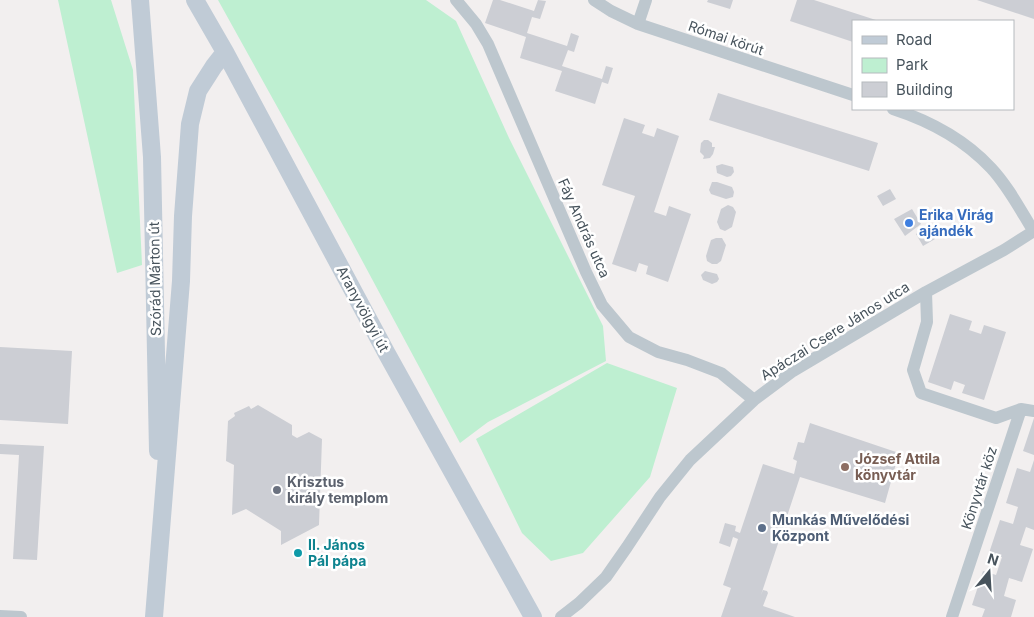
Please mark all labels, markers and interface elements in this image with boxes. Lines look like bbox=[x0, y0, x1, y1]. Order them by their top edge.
street label: Római körút bbox=[686, 17, 766, 58]
legend bbox=[852, 20, 1014, 110]
text: Road bbox=[896, 30, 932, 49]
text: Park bbox=[896, 55, 929, 74]
text: Building bbox=[896, 80, 953, 99]
street label: Fáy András utca bbox=[555, 175, 614, 280]
place label: Erika Virág ajándék bbox=[919, 206, 993, 239]
marker: Erika Virág ajándék bbox=[903, 217, 915, 229]
street label: Szórád Márton út bbox=[145, 221, 164, 336]
street label: Aranyvölgyi út bbox=[334, 263, 393, 355]
street label: Apáczai Csere János utca bbox=[757, 278, 912, 383]
street label: Könyvtár köz bbox=[957, 444, 1000, 531]
place label: József Attila könyvtár bbox=[855, 450, 940, 483]
marker: József Attila könyvtár bbox=[839, 461, 851, 473]
place label: Krisztus király templom bbox=[287, 473, 388, 506]
marker: Krisztus király templom bbox=[271, 484, 283, 496]
place label: Munkás Művelődési Központ bbox=[772, 511, 910, 544]
marker: Munkás Művelődési Központ bbox=[756, 522, 768, 534]
place label: II. János Pál pápa bbox=[308, 536, 366, 569]
marker: II. János Pál pápa bbox=[292, 547, 304, 559]
north arrow bbox=[964, 547, 1014, 597]
text: N bbox=[985, 549, 1001, 569]

